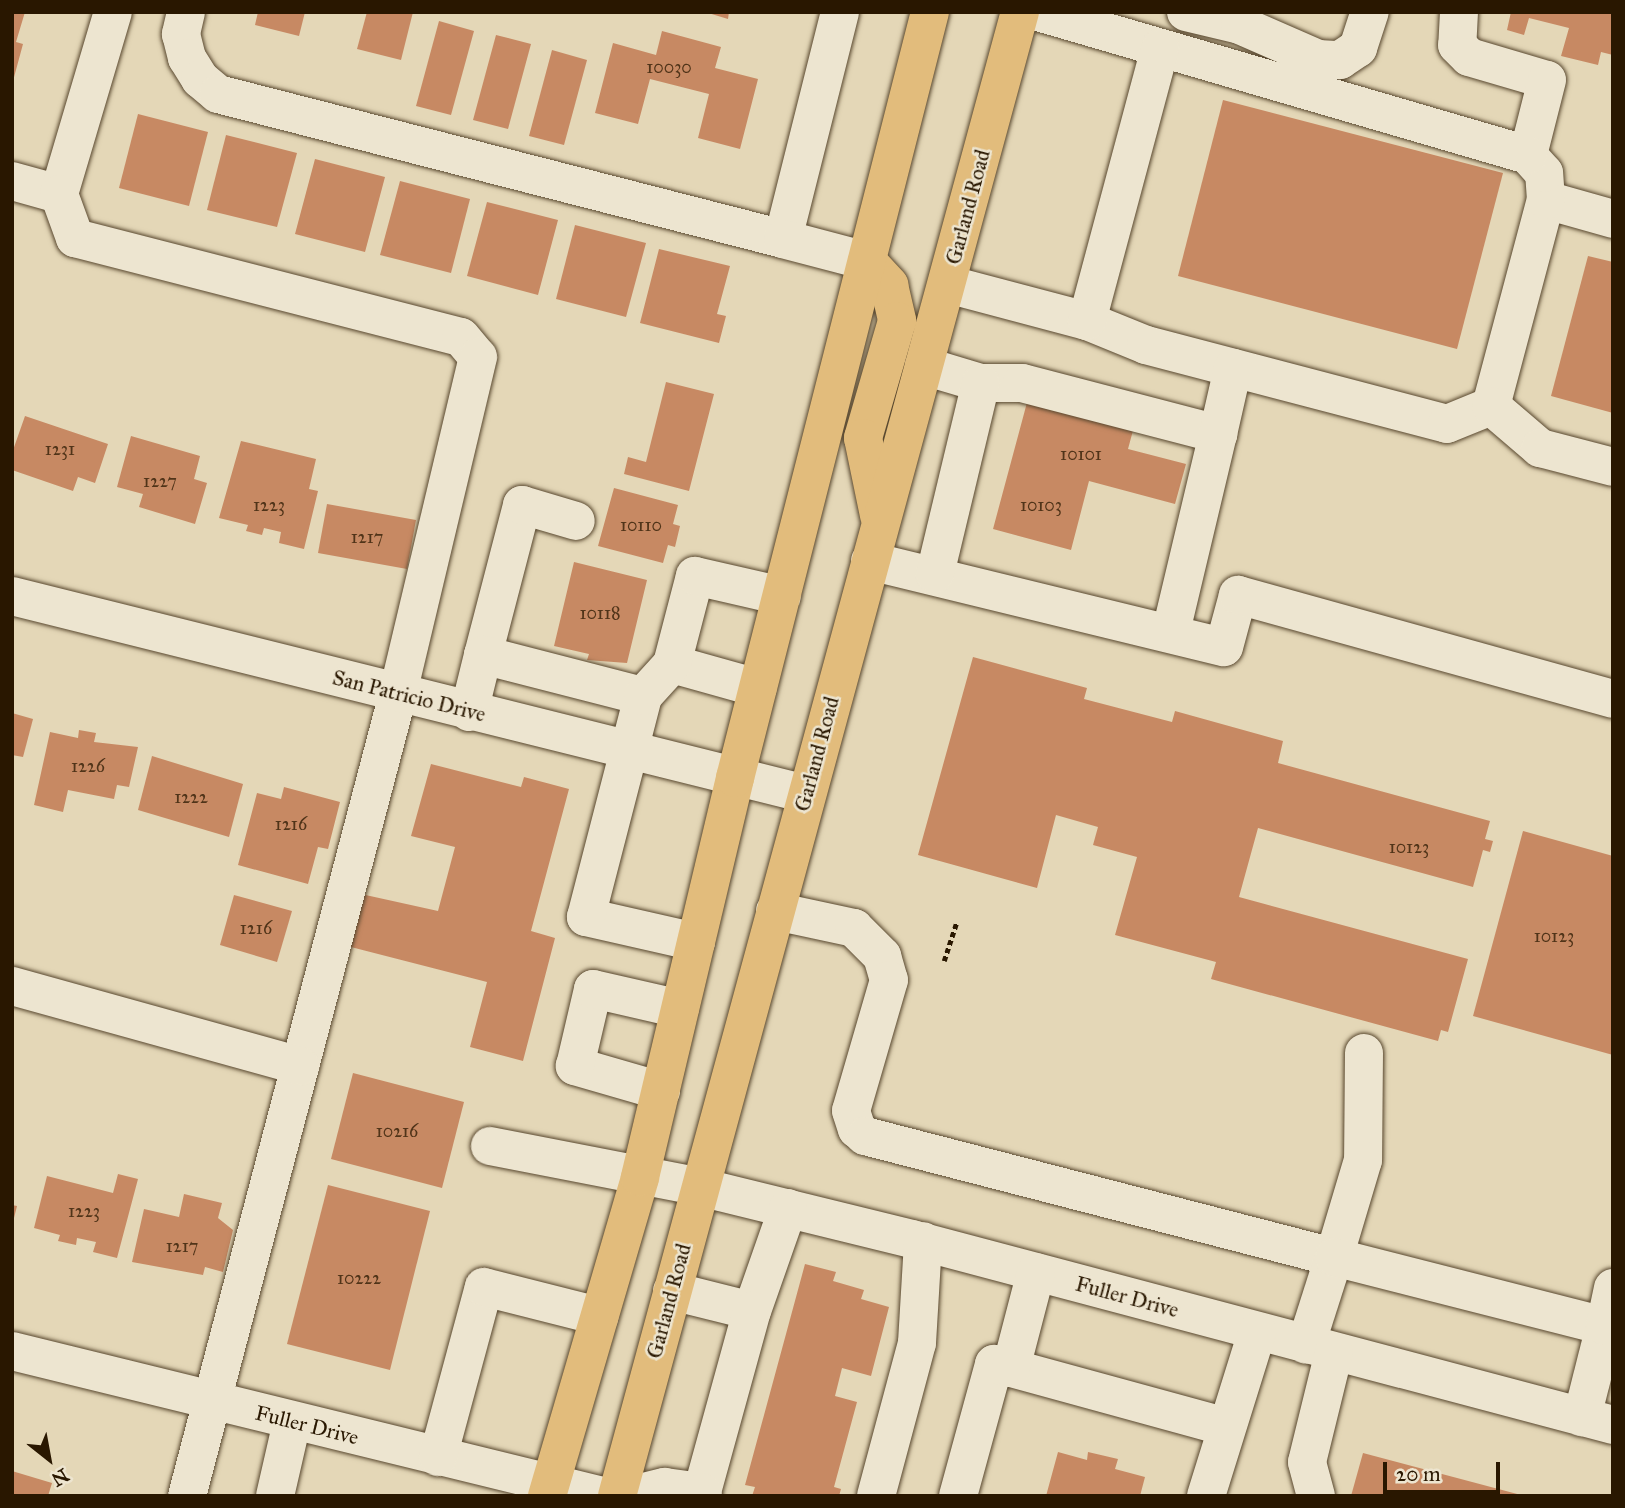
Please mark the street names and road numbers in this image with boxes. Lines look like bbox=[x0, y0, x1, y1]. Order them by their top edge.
street label: Garland Road bbox=[941, 147, 995, 267]
street label: San Patricio Drive bbox=[330, 665, 488, 727]
street label: Garland Road bbox=[790, 694, 844, 814]
street label: Garland Road bbox=[642, 1241, 696, 1361]
street label: Fuller Drive bbox=[1073, 1271, 1181, 1323]
street label: Fuller Drive bbox=[253, 1400, 361, 1450]

